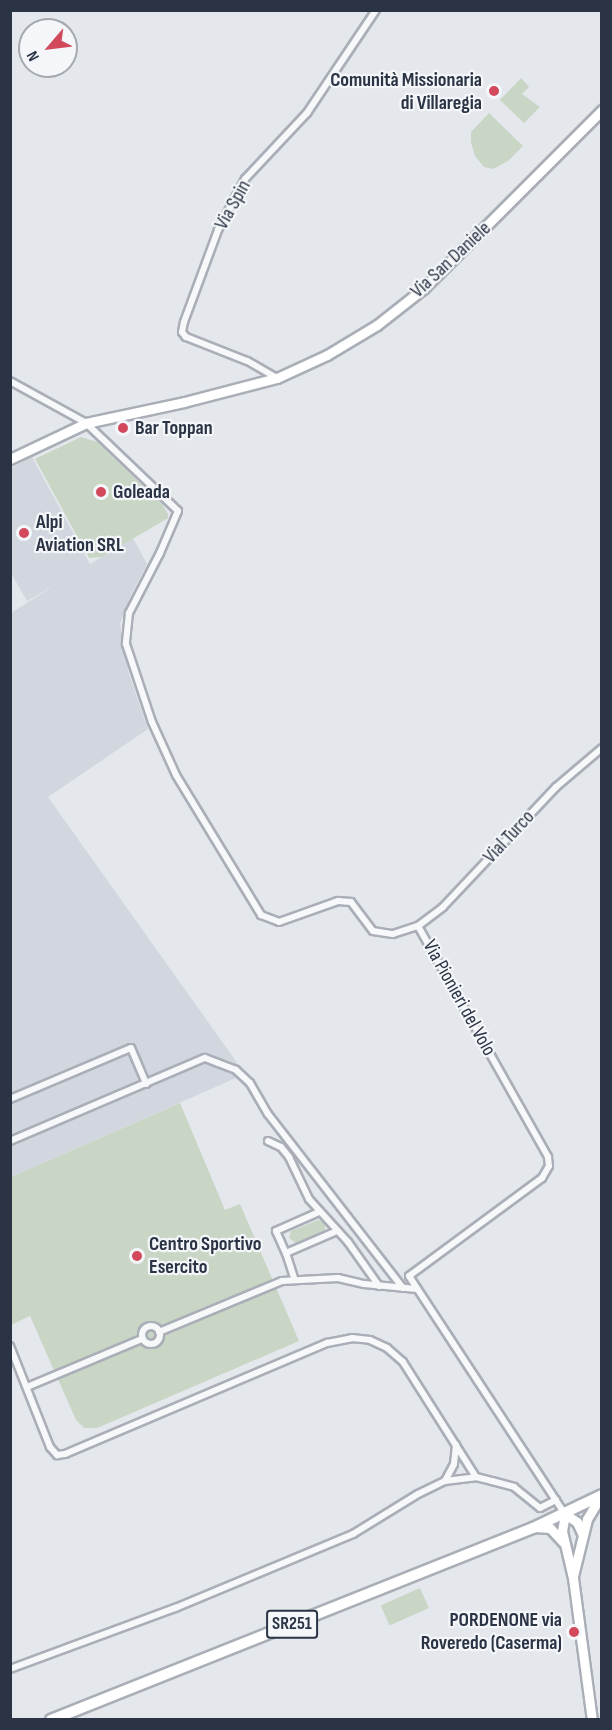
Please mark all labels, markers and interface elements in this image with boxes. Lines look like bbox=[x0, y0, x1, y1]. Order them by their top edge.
north arrow bbox=[18, 18, 78, 78]
text: N bbox=[23, 48, 44, 64]
place label: Comunità Missionaria di Villaregia bbox=[330, 68, 482, 115]
marker: Comunità Missionaria di Villaregia bbox=[487, 84, 501, 98]
street label: Via Spin bbox=[210, 176, 256, 234]
street label: Via San Daniele bbox=[406, 217, 496, 303]
place label: Bar Toppan bbox=[135, 416, 213, 440]
marker: Bar Toppan bbox=[116, 421, 130, 435]
place label: Goleada bbox=[113, 480, 170, 504]
marker: Goleada bbox=[94, 485, 108, 499]
place label: Alpi Aviation SRL bbox=[36, 510, 124, 557]
marker: Alpi Aviation SRL bbox=[17, 526, 31, 540]
street label: Vial Turco bbox=[478, 805, 540, 869]
street label: Via Pionieri del Volo bbox=[417, 936, 501, 1060]
place label: Centro Sportivo Esercito bbox=[149, 1232, 262, 1279]
marker: Centro Sportivo Esercito bbox=[130, 1249, 144, 1263]
place label: PORDENONE via Roveredo (Caserma) bbox=[421, 1608, 562, 1655]
road number: SR251 bbox=[265, 1609, 319, 1639]
marker: PORDENONE via Roveredo (Caserma) bbox=[567, 1625, 581, 1639]

